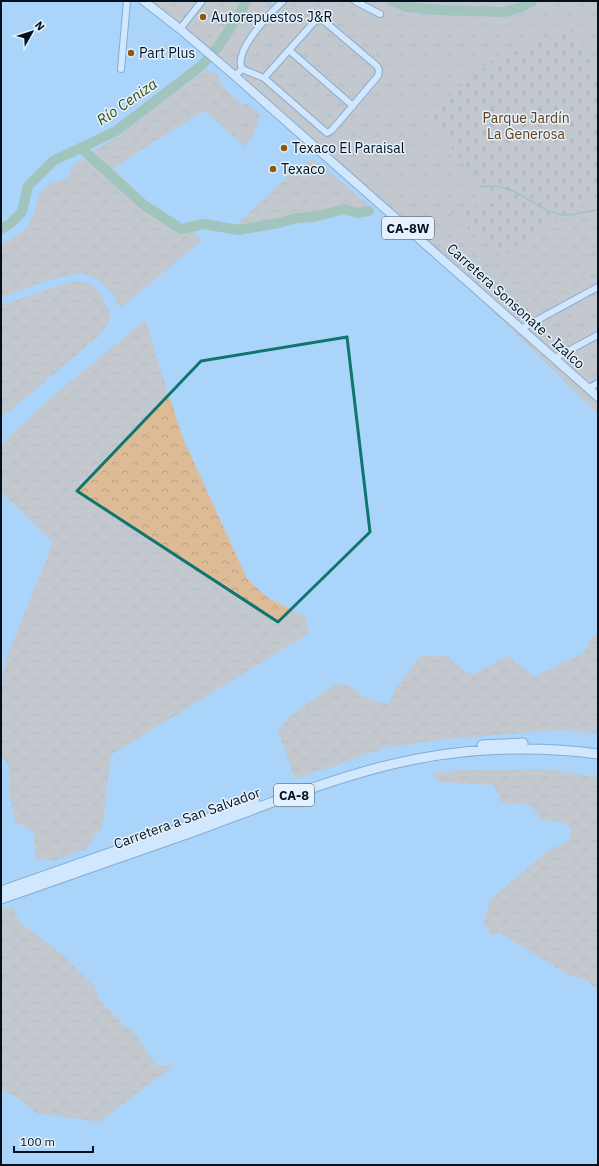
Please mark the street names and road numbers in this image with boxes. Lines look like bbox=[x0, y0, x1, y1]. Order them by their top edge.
road number: CA-8W bbox=[382, 217, 434, 239]
street label: Carretera Sonsonate - Izalco bbox=[443, 239, 589, 373]
street label: Carretera a San Salvador bbox=[111, 783, 263, 853]
road number: CA-8 bbox=[274, 784, 314, 806]

